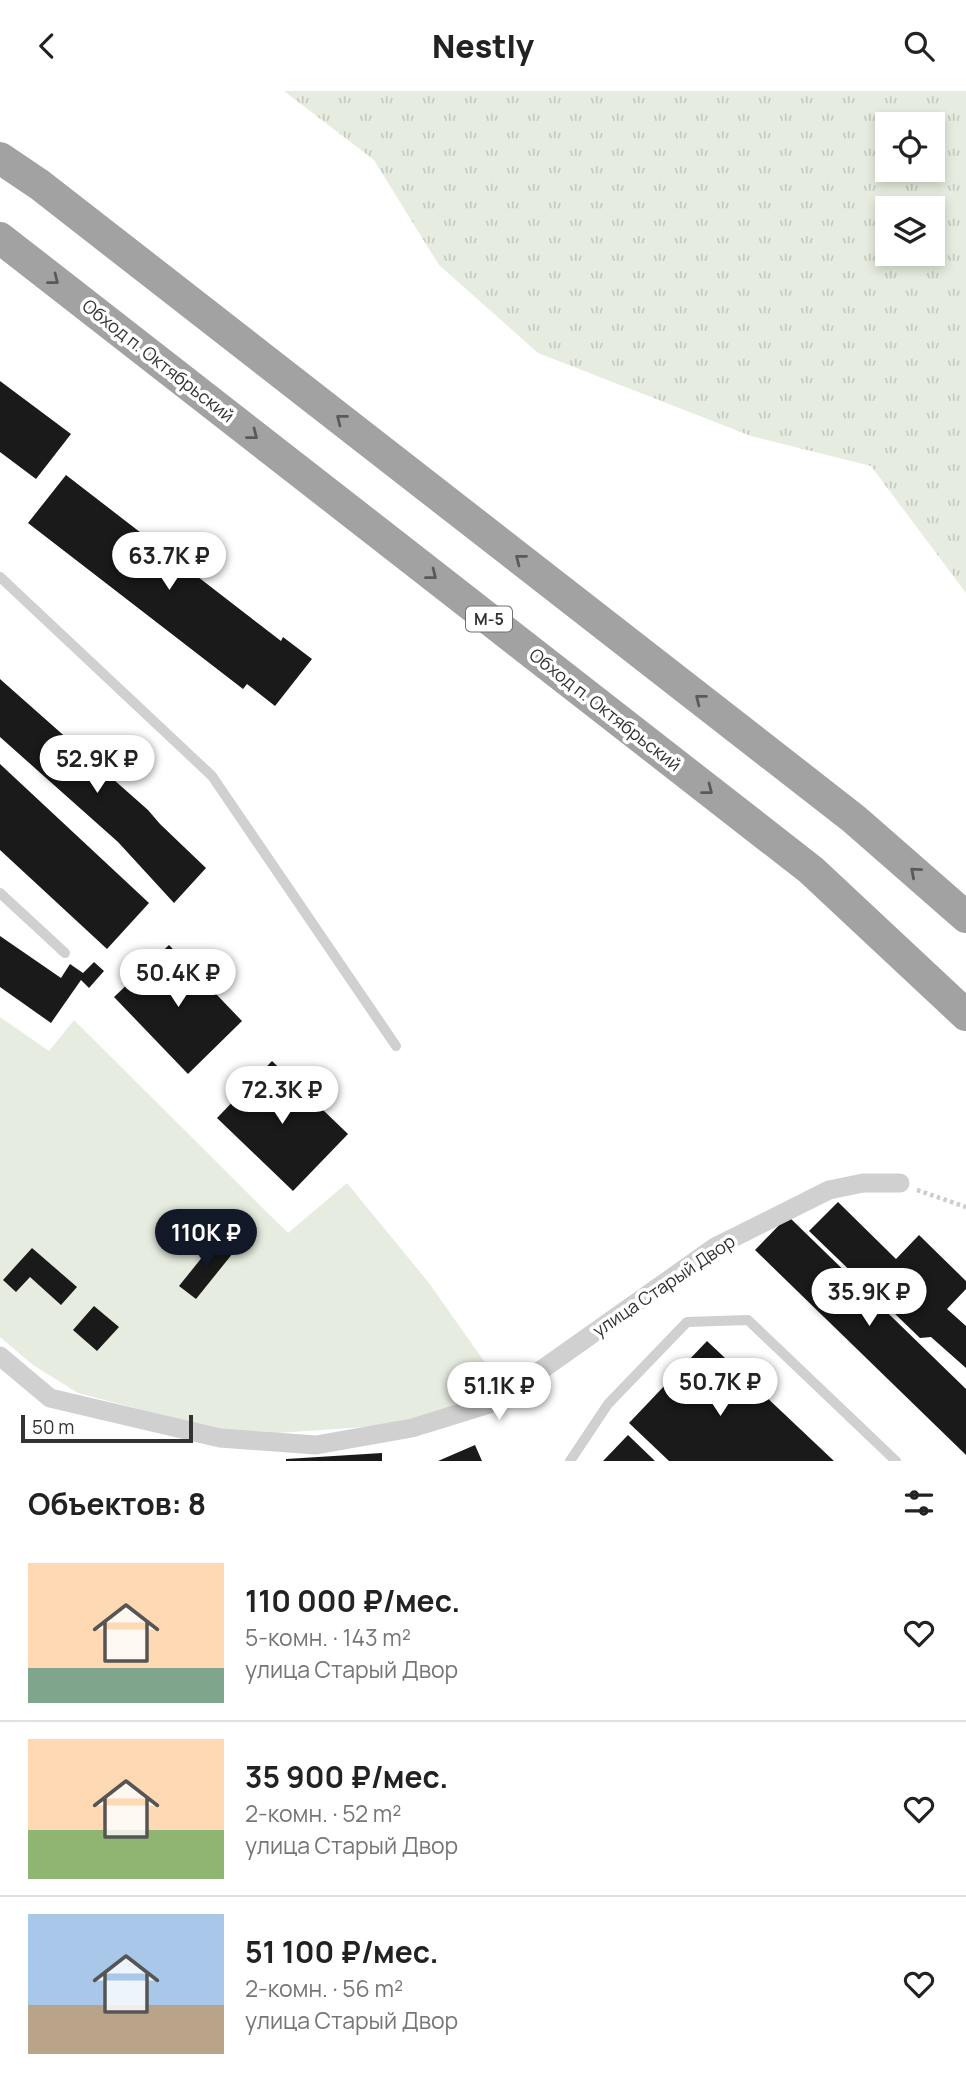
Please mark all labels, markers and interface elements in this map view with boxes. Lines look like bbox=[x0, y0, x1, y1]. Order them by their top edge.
text: Nestly bbox=[432, 24, 534, 68]
icon: back bbox=[28, 27, 66, 65]
icon: search bbox=[900, 27, 938, 65]
map controls bbox=[875, 112, 945, 266]
button: locate bbox=[875, 112, 945, 182]
button: layers bbox=[875, 196, 945, 266]
one-way arrow bbox=[46, 271, 58, 284]
street label: Обход п. Октябрьский bbox=[78, 293, 240, 427]
one-way arrow bbox=[336, 415, 349, 427]
one-way arrow bbox=[245, 426, 257, 439]
pin: 63.7K ₽ bbox=[104, 533, 234, 592]
text: 63.7K ₽ bbox=[128, 539, 210, 571]
one-way arrow bbox=[516, 554, 528, 567]
one-way arrow bbox=[424, 566, 437, 579]
road number: М-5 bbox=[466, 607, 512, 631]
street label: Обход п. Октябрьский bbox=[525, 642, 687, 776]
one-way arrow bbox=[695, 694, 707, 707]
pin: 52.9K ₽ bbox=[32, 735, 162, 795]
text: 52.9K ₽ bbox=[56, 742, 138, 774]
one-way arrow bbox=[700, 781, 713, 794]
one-way arrow bbox=[910, 868, 923, 880]
pin: 50.4K ₽ bbox=[113, 949, 243, 1009]
text: 50.4K ₽ bbox=[136, 956, 220, 988]
pin: 72.3K ₽ bbox=[217, 1067, 347, 1126]
text: 72.3K ₽ bbox=[241, 1073, 323, 1105]
pin: 110K ₽ bbox=[149, 1209, 263, 1269]
text: 110K ₽ bbox=[171, 1216, 241, 1248]
street label: улица Старый Двор bbox=[588, 1229, 739, 1342]
pin: 35.9K ₽ bbox=[804, 1269, 934, 1328]
text: 35.9K ₽ bbox=[828, 1275, 910, 1307]
pin: 50.7K ₽ bbox=[655, 1359, 785, 1418]
pin: 51.1K ₽ bbox=[434, 1363, 564, 1422]
text: 50.7K ₽ bbox=[679, 1365, 761, 1397]
text: 51.1K ₽ bbox=[463, 1369, 535, 1401]
scale bar bbox=[21, 1412, 192, 1444]
text: 50 m bbox=[32, 1414, 74, 1440]
text: Объектов: 8 bbox=[28, 1483, 206, 1524]
icon: filters bbox=[900, 1484, 938, 1522]
text: 110 000 ₽/мес. bbox=[245, 1580, 460, 1621]
icon: home bbox=[84, 1591, 168, 1675]
icon: heart bbox=[900, 1614, 938, 1652]
text: 5-комн. · 143 m² bbox=[245, 1621, 411, 1653]
text: улица Старый Двор bbox=[245, 1653, 458, 1685]
text: 35 900 ₽/мес. bbox=[245, 1756, 448, 1797]
icon: home bbox=[84, 1767, 168, 1851]
icon: heart bbox=[900, 1790, 938, 1828]
text: 2-комн. · 52 m² bbox=[245, 1797, 401, 1829]
text: улица Старый Двор bbox=[245, 1829, 458, 1861]
text: 51 100 ₽/мес. bbox=[245, 1931, 439, 1972]
icon: home bbox=[84, 1942, 168, 2026]
icon: heart bbox=[900, 1965, 938, 2003]
text: 2-комн. · 56 m² bbox=[245, 1972, 403, 2004]
text: улица Старый Двор bbox=[245, 2004, 458, 2036]

